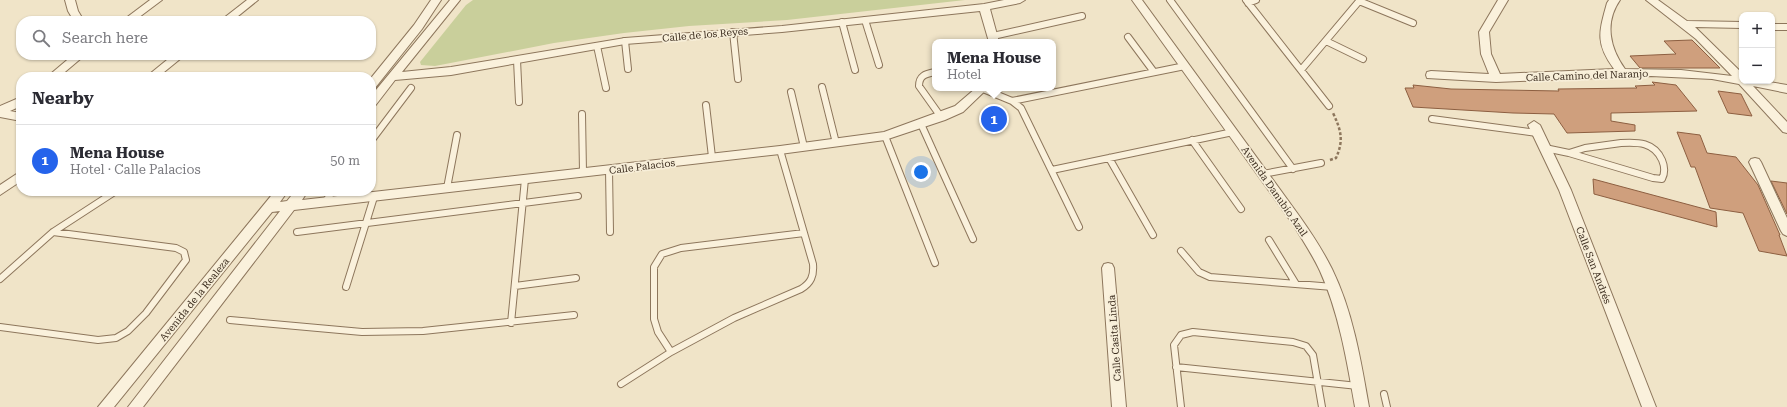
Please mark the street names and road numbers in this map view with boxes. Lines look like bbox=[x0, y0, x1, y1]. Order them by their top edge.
street label: Calle de los Reyes bbox=[662, 25, 749, 44]
street label: Calle Camino del Naranjo bbox=[1526, 68, 1648, 83]
street label: Avenida Danubio Azul bbox=[1239, 144, 1310, 238]
street label: Calle Palacios bbox=[608, 157, 676, 176]
street label: Calle San Andrés bbox=[1574, 225, 1613, 305]
street label: Avenida de la Realeza bbox=[158, 255, 232, 343]
street label: Calle Casita Linda bbox=[1106, 294, 1123, 382]

